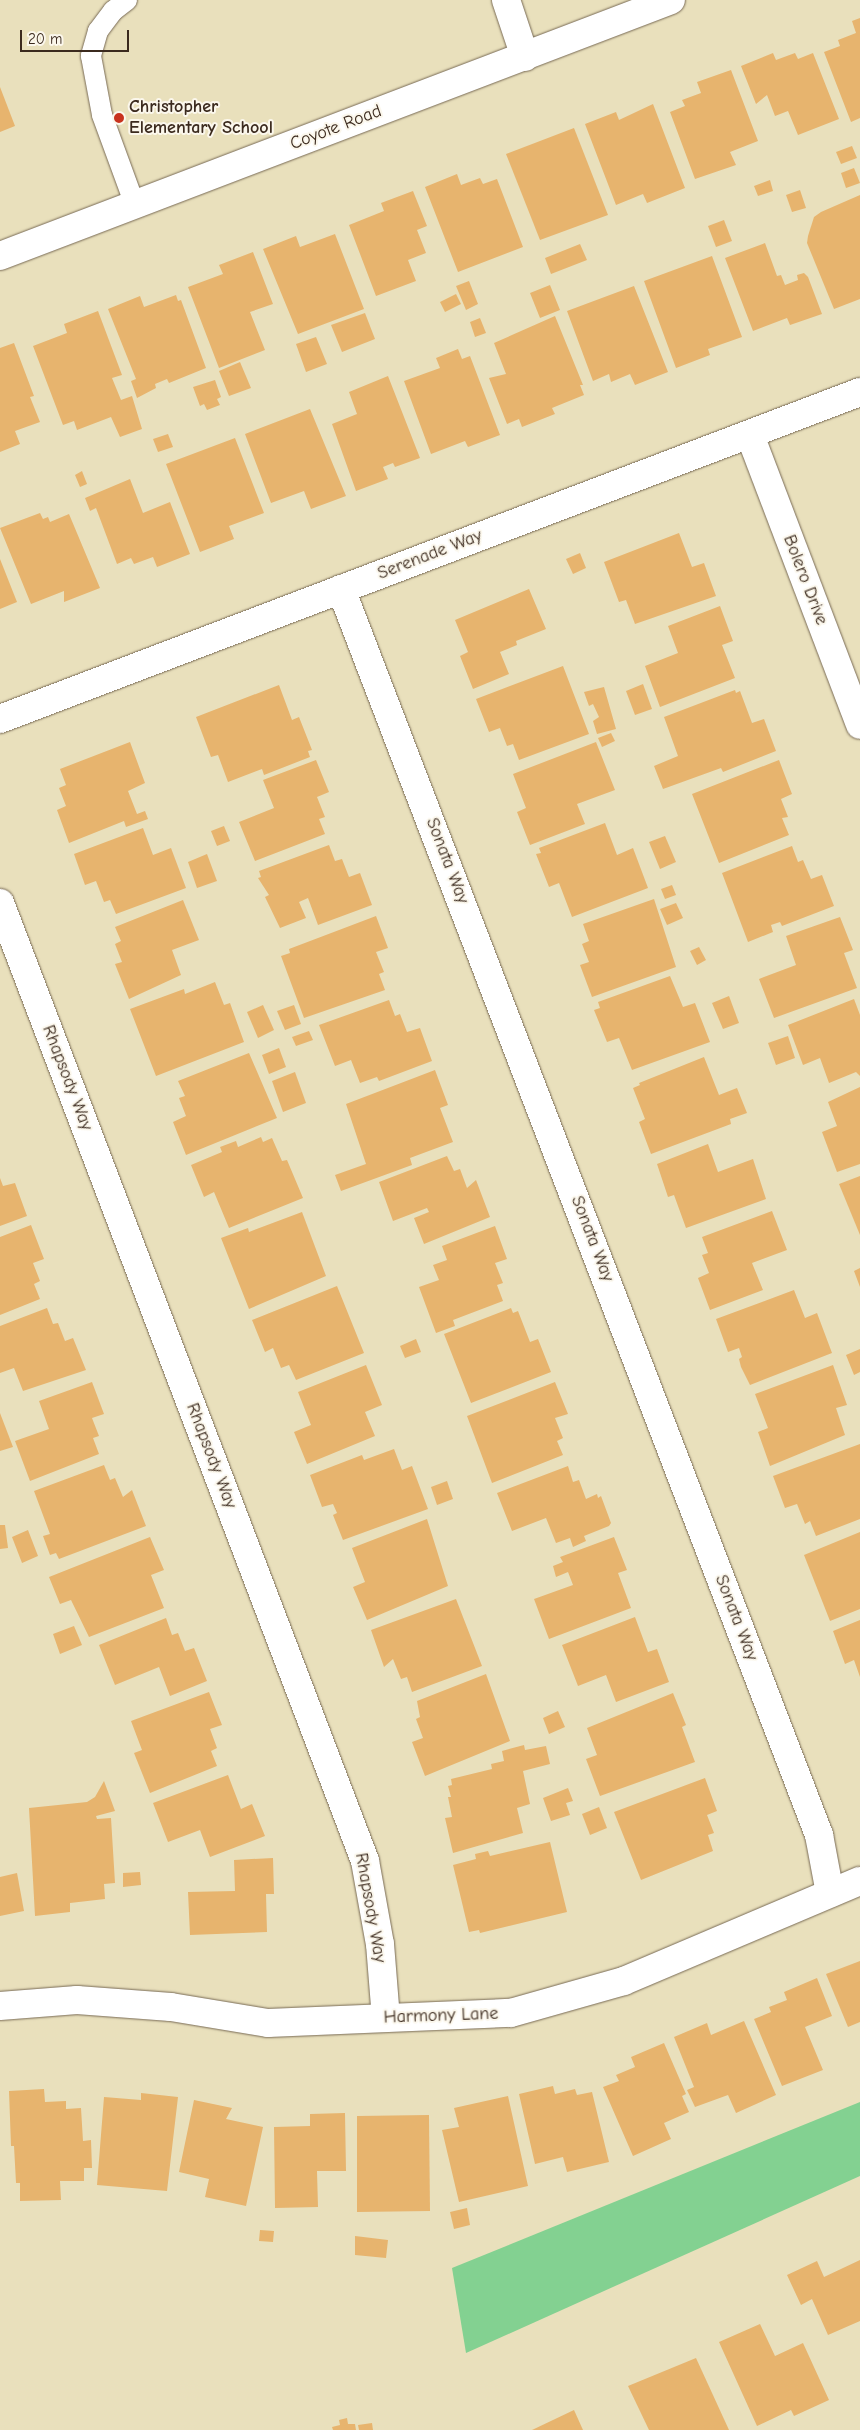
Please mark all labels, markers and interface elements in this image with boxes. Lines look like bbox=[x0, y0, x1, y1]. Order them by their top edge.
scale bar bbox=[22, 20, 131, 52]
text: 20 m bbox=[28, 30, 62, 48]
place label: Christopher Elementary School bbox=[129, 97, 273, 140]
street label: Coyote Road bbox=[287, 101, 385, 155]
marker: Christopher Elementary School bbox=[113, 112, 125, 124]
street label: Serenade Way bbox=[375, 525, 485, 585]
street label: Bolero Drive bbox=[778, 532, 832, 628]
street label: Sonata Way bbox=[421, 815, 473, 907]
street label: Rhapsody Way bbox=[37, 1022, 97, 1134]
street label: Sonata Way bbox=[566, 1193, 618, 1285]
street label: Rhapsody Way bbox=[181, 1400, 241, 1512]
street label: Sonata Way bbox=[710, 1572, 762, 1664]
street label: Rhapsody Way bbox=[350, 1851, 390, 1965]
street label: Harmony Lane bbox=[383, 2003, 499, 2029]

